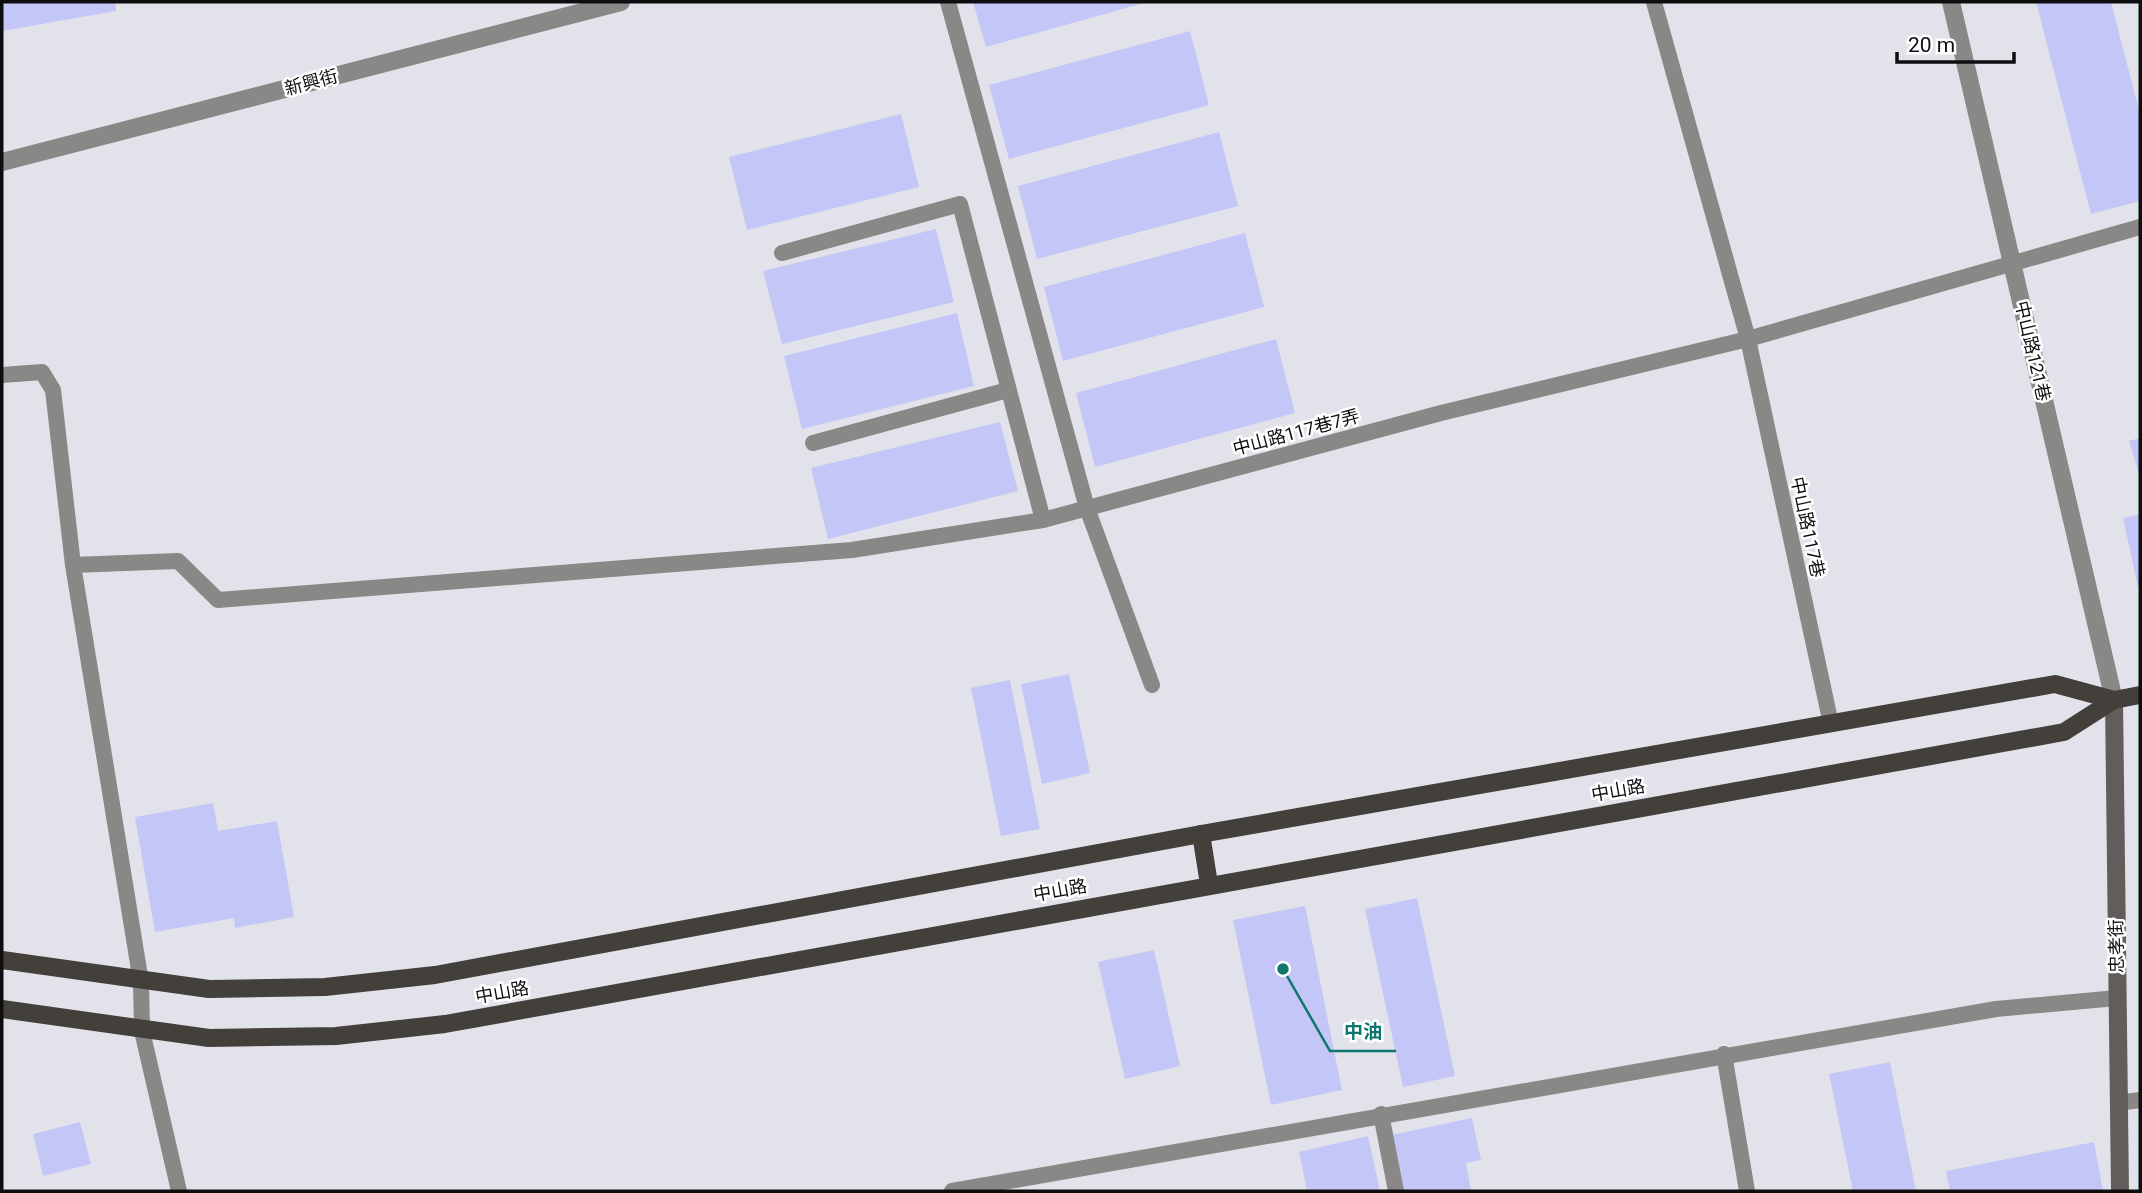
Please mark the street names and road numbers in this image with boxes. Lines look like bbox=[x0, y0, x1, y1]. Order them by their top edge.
street label: 新興街 bbox=[282, 65, 340, 99]
street label: 中山路121巷 bbox=[2011, 299, 2055, 403]
street label: 中山路117巷7弄 bbox=[1230, 405, 1362, 459]
street label: 中山路117巷 bbox=[1787, 475, 1829, 579]
street label: 中山路 bbox=[1590, 775, 1646, 805]
street label: 中山路 bbox=[1032, 875, 1088, 905]
street label: 忠孝街 bbox=[2105, 919, 2127, 973]
street label: 中山路 bbox=[474, 977, 530, 1007]

